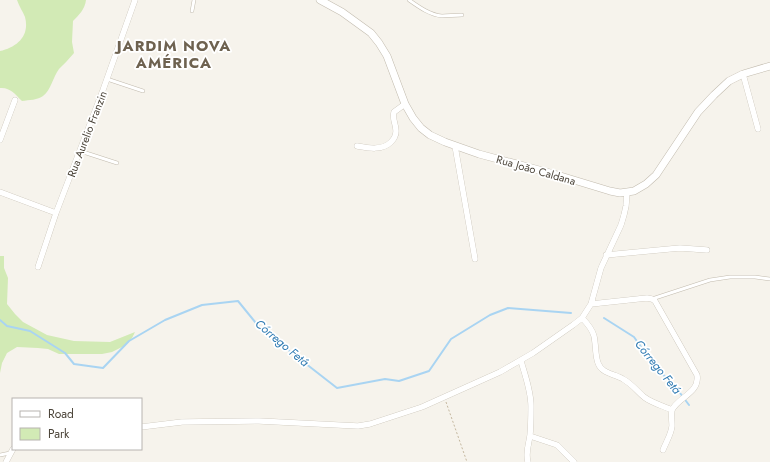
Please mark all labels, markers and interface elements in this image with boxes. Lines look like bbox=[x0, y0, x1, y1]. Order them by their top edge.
district label: JARDIM NOVA AMÉRICA bbox=[114, 35, 231, 74]
street label: Rua Aurelio Franzin bbox=[63, 89, 111, 179]
street label: Rua João Caldana bbox=[494, 151, 578, 189]
water label: Córrego Fetá bbox=[251, 315, 313, 371]
water label: Córrego Fetá bbox=[630, 336, 686, 398]
legend bbox=[12, 398, 142, 450]
text: Road bbox=[48, 405, 74, 423]
text: Park bbox=[48, 425, 70, 443]

